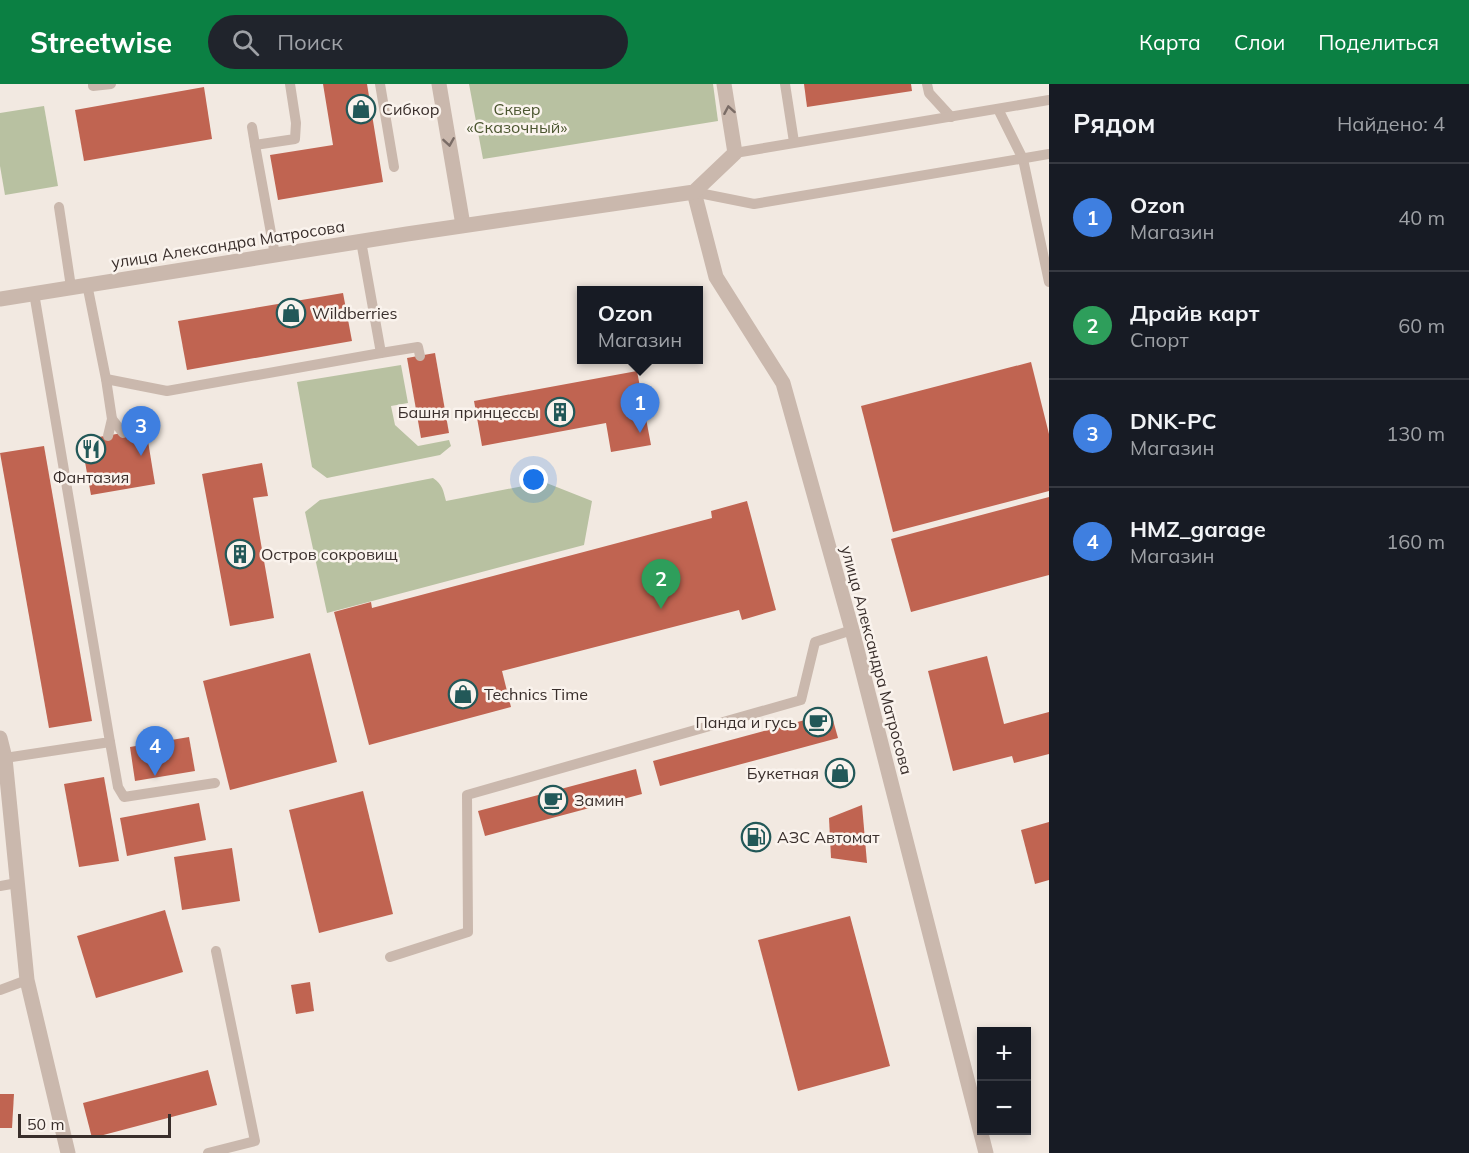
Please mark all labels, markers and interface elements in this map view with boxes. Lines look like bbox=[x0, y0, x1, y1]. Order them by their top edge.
search box bbox=[208, 15, 628, 69]
text: Streetwise bbox=[30, 25, 172, 60]
icon: search bbox=[229, 26, 262, 59]
text: Поиск bbox=[277, 28, 343, 56]
text: Карта bbox=[1139, 29, 1201, 55]
text: Слои bbox=[1234, 29, 1285, 55]
text: Поделиться bbox=[1318, 29, 1439, 55]
shop icon: Сибкор bbox=[345, 93, 377, 125]
place label: Сибкор bbox=[382, 99, 439, 119]
park label: Сквер «Сказочный» bbox=[467, 99, 567, 137]
one-way arrow bbox=[723, 105, 736, 115]
text: Рядом bbox=[1073, 107, 1156, 140]
text: Найдено: 4 bbox=[1337, 111, 1445, 136]
one-way arrow bbox=[442, 137, 454, 146]
text: Ozon bbox=[1130, 191, 1185, 219]
text: 1 bbox=[1087, 205, 1099, 230]
text: 40 m bbox=[1398, 205, 1445, 230]
street label: улица Александра Матросова bbox=[110, 216, 346, 272]
text: Магазин bbox=[1130, 219, 1214, 244]
popup bbox=[577, 286, 703, 364]
shop icon: Wildberries bbox=[275, 297, 307, 329]
text: Ozon bbox=[598, 299, 653, 327]
text: Драйв карт bbox=[1130, 299, 1259, 327]
place label: Wildberries bbox=[312, 303, 397, 323]
text: 2 bbox=[1087, 313, 1099, 338]
text: 60 m bbox=[1398, 313, 1445, 338]
text: Магазин bbox=[598, 327, 682, 352]
text: Спорт bbox=[1130, 327, 1189, 352]
pin: 1 bbox=[620, 384, 660, 433]
building icon: Башня принцессы bbox=[544, 396, 576, 428]
place label: Башня принцессы bbox=[398, 402, 539, 422]
pin: 3 bbox=[122, 406, 160, 456]
text: DNK-PC bbox=[1130, 407, 1217, 435]
text: 3 bbox=[1087, 421, 1099, 446]
text: 130 m bbox=[1386, 421, 1445, 446]
restaurant icon: Фантазия bbox=[75, 433, 107, 465]
text: Магазин bbox=[1130, 435, 1214, 460]
your location bbox=[519, 465, 548, 494]
place label: Фантазия bbox=[53, 467, 129, 487]
text: HMZ_garage bbox=[1130, 515, 1266, 543]
text: 4 bbox=[1087, 529, 1099, 554]
text: 160 m bbox=[1386, 529, 1445, 554]
building icon: Остров сокровищ bbox=[224, 538, 256, 570]
street label: улица Александра Матросова bbox=[837, 543, 917, 777]
text: Магазин bbox=[1130, 543, 1214, 568]
place label: Остров сокровищ bbox=[261, 544, 398, 564]
pin: 2 bbox=[642, 560, 680, 609]
shop icon: Technics Time bbox=[447, 678, 479, 710]
place label: Technics Time bbox=[484, 684, 588, 704]
cafe icon: Панда и гусь bbox=[802, 706, 834, 738]
place label: Панда и гусь bbox=[696, 712, 797, 732]
pin: 4 bbox=[136, 726, 174, 776]
shop icon: Букетная bbox=[824, 757, 856, 789]
place label: Букетная bbox=[747, 763, 819, 783]
cafe icon: Замин bbox=[537, 784, 569, 816]
place label: Замин bbox=[574, 790, 624, 810]
fuel station icon: АЗС Автомат bbox=[740, 821, 772, 853]
place label: АЗС Автомат bbox=[777, 827, 880, 847]
map controls bbox=[977, 1027, 1031, 1135]
button: + bbox=[977, 1027, 1031, 1081]
button: − bbox=[977, 1081, 1031, 1135]
scale bar bbox=[18, 1111, 171, 1138]
text: 50 m bbox=[27, 1114, 64, 1134]

